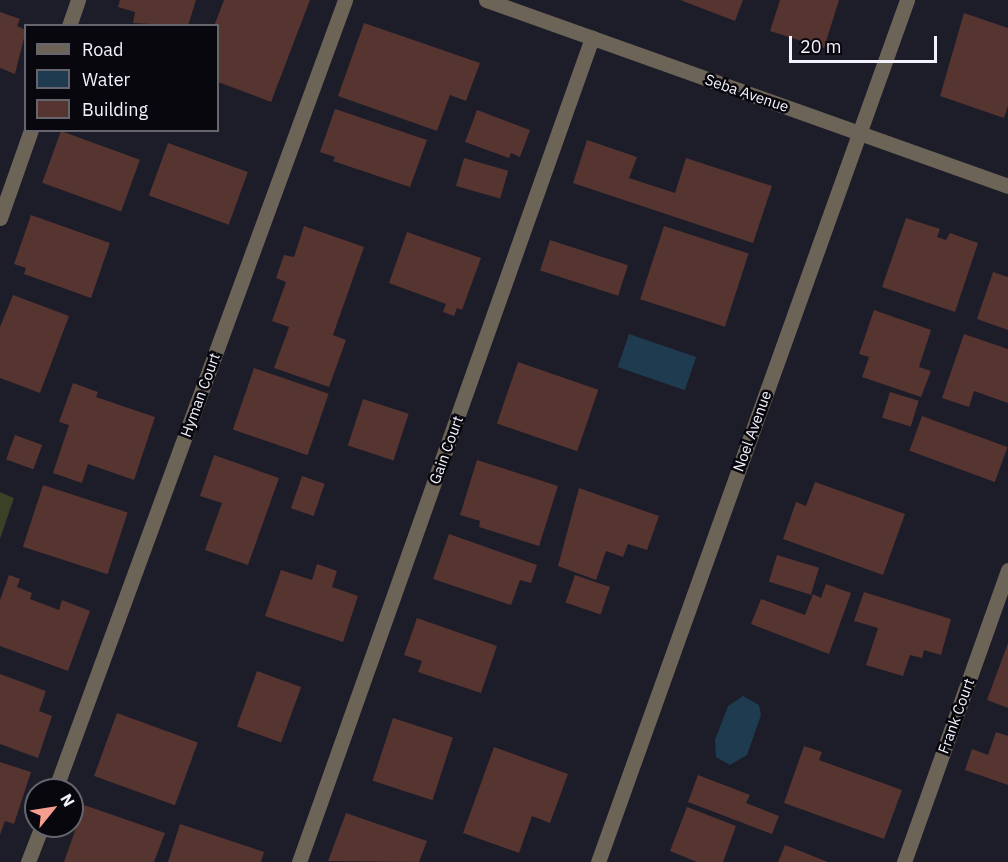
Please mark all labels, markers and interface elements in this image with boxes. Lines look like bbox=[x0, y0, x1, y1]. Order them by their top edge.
legend bbox=[24, 24, 219, 132]
scale bar bbox=[792, 24, 940, 62]
text: 20 m bbox=[800, 35, 842, 58]
text: Road bbox=[82, 38, 123, 61]
text: Water bbox=[82, 68, 130, 91]
street label: Seba Avenue bbox=[703, 70, 791, 116]
text: Building bbox=[82, 98, 148, 121]
street label: Hyman Court bbox=[176, 350, 224, 440]
street label: Noel Avenue bbox=[729, 388, 775, 474]
street label: Gain Court bbox=[425, 413, 467, 487]
street label: Frank Court bbox=[934, 676, 978, 756]
north arrow bbox=[24, 778, 84, 838]
text: N bbox=[56, 790, 79, 810]

